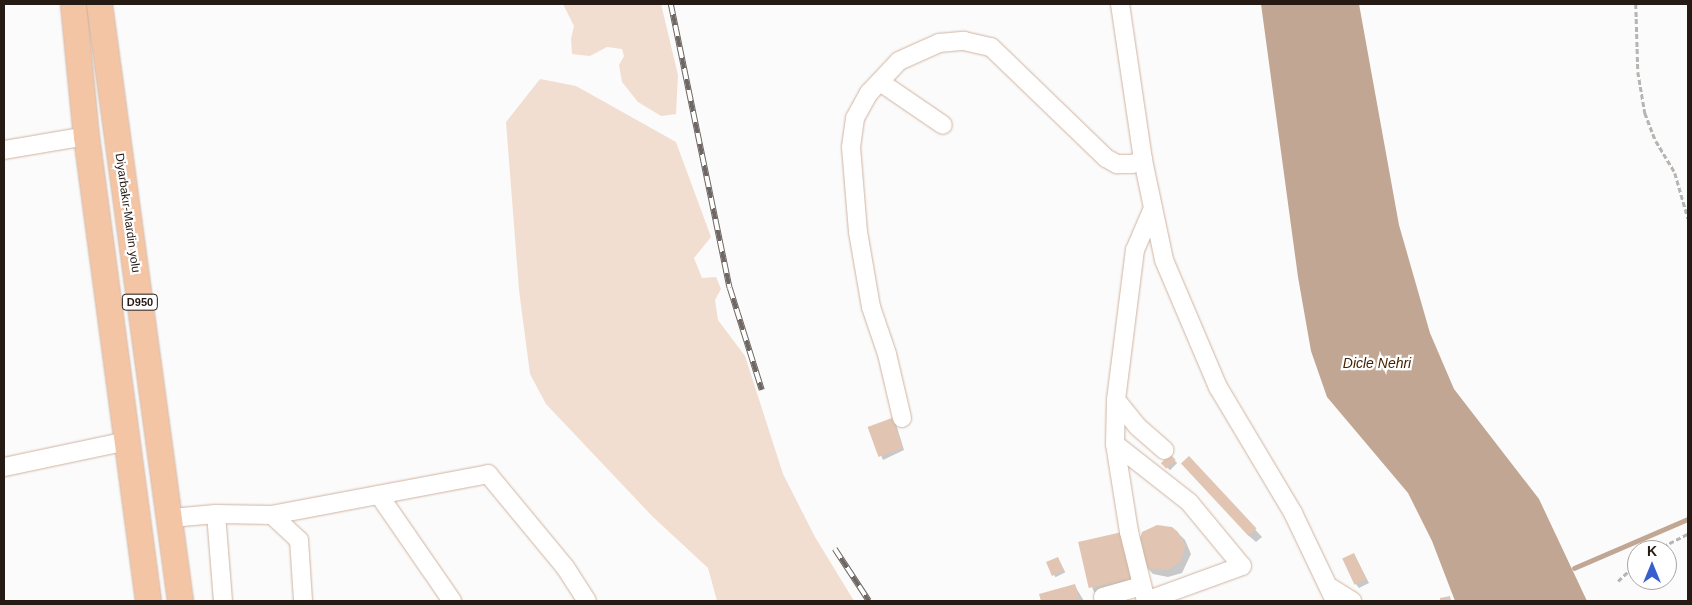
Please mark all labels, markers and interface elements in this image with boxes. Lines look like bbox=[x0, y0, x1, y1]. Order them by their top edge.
street label: Diyarbakır-Mardin yolu bbox=[111, 152, 143, 274]
road number: D950 bbox=[121, 294, 159, 310]
water label: Dicle Nehri bbox=[1343, 355, 1411, 371]
north arrow bbox=[1627, 540, 1677, 590]
text: K bbox=[1647, 543, 1657, 559]

